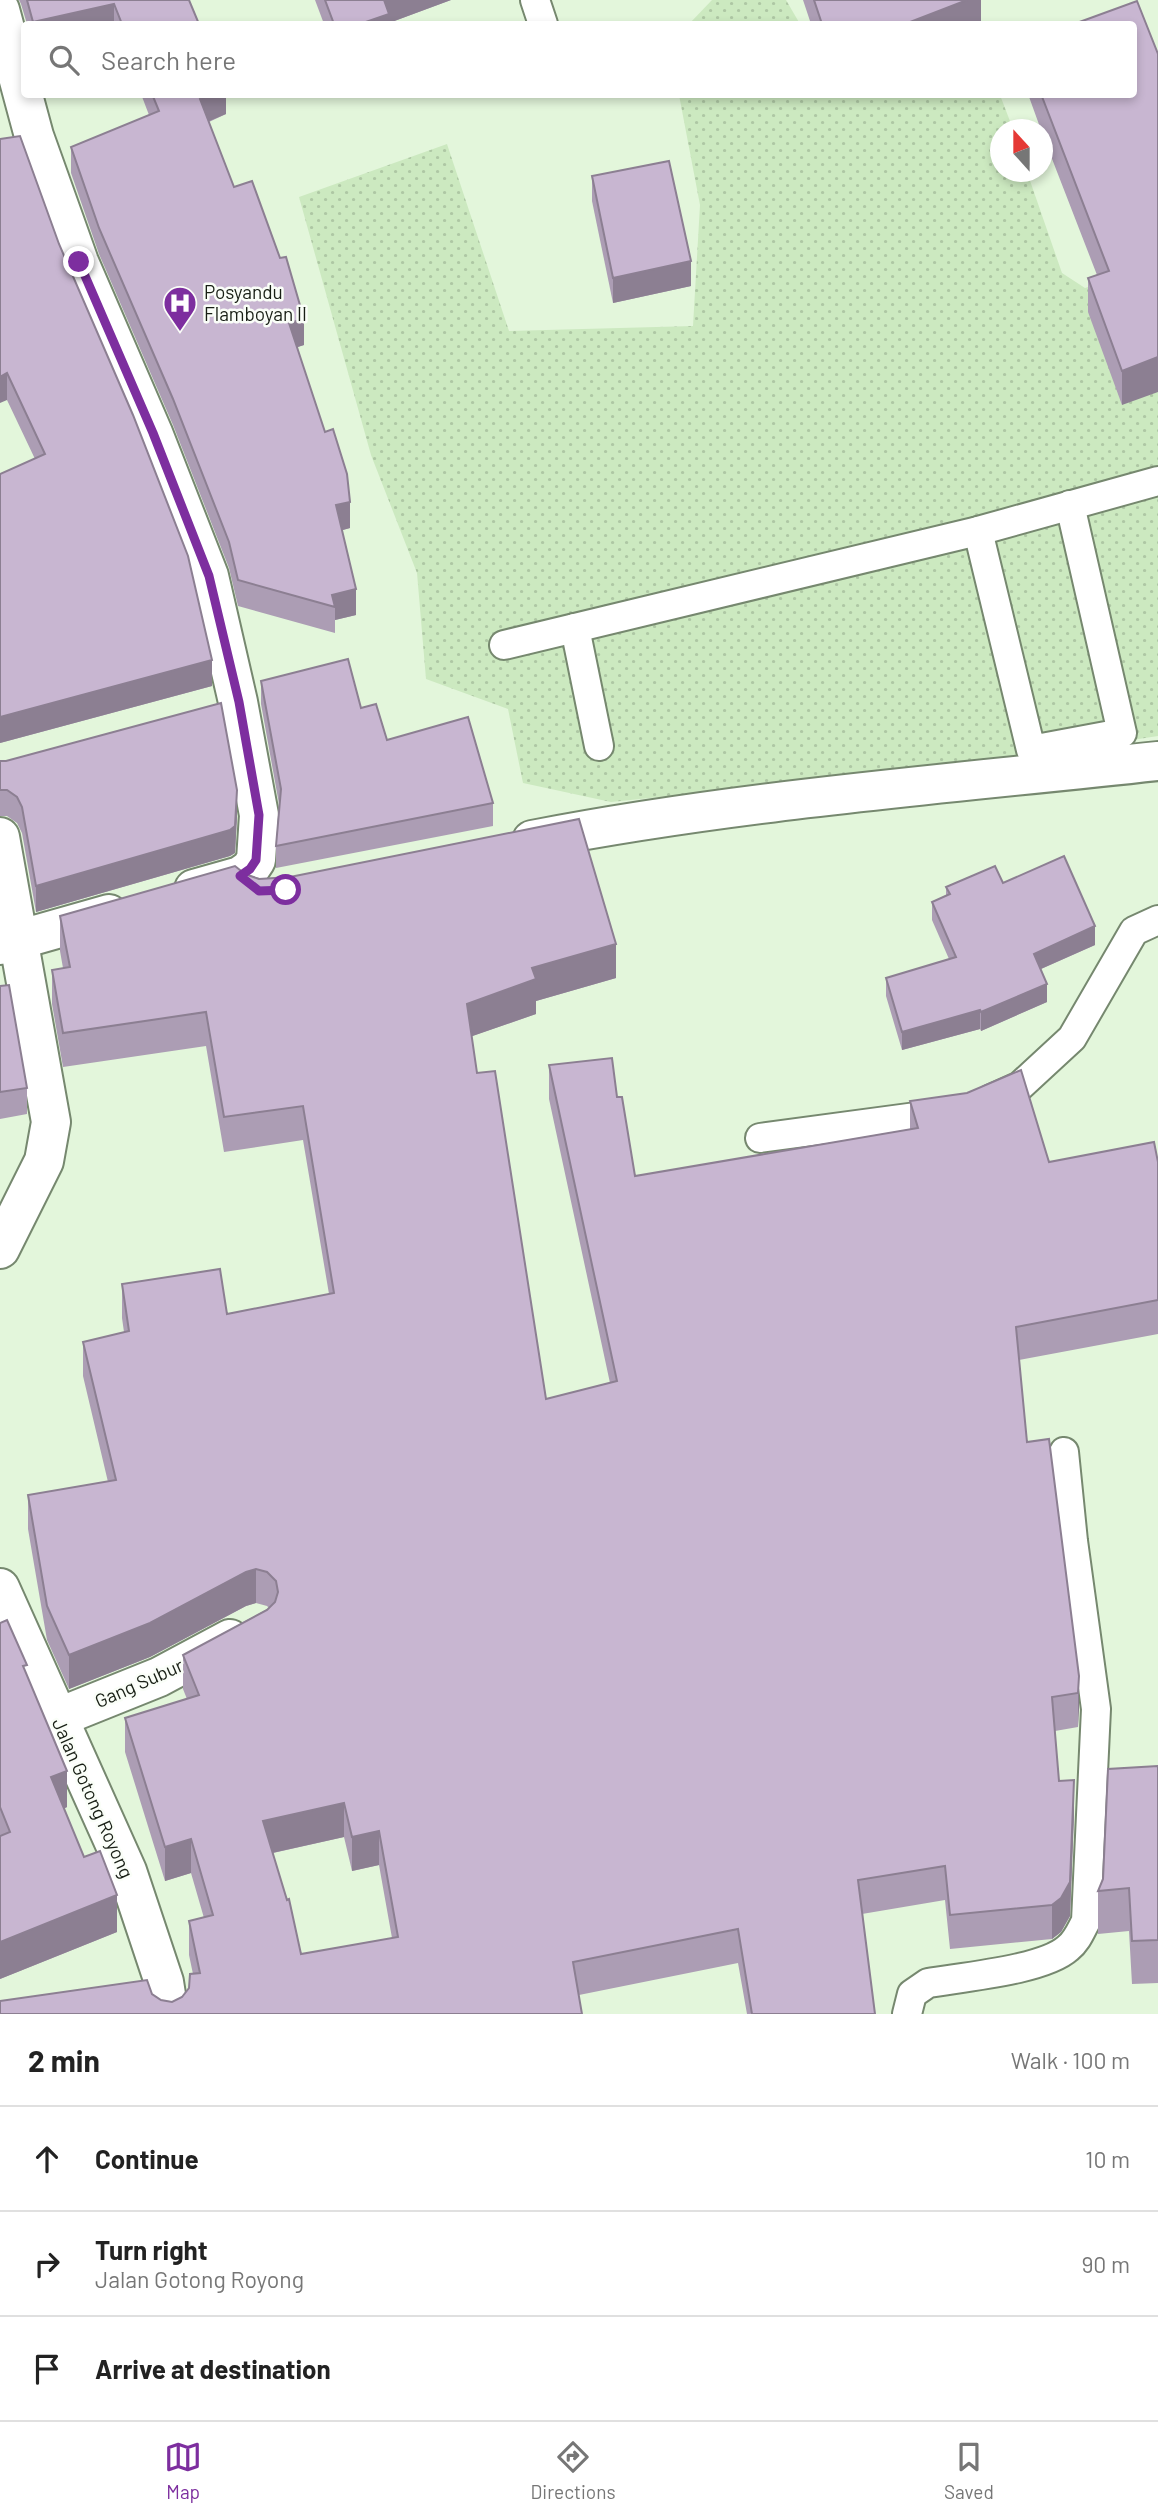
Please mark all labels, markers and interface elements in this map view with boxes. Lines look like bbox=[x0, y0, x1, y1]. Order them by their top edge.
search box bbox=[21, 21, 1137, 98]
icon: search bbox=[45, 41, 83, 79]
text: Search here bbox=[101, 44, 236, 75]
north arrow bbox=[990, 119, 1053, 182]
route end bbox=[63, 246, 94, 277]
place label: Posyandu Flamboyan II bbox=[204, 280, 307, 325]
hospital icon: Posyandu Flamboyan II bbox=[161, 284, 199, 333]
route start bbox=[270, 874, 301, 905]
street label: Gang Subur bbox=[91, 1653, 187, 1712]
street label: Jalan Gotong Royong bbox=[48, 1714, 139, 1881]
text: 2 min bbox=[28, 2042, 100, 2078]
text: Walk · 100 m bbox=[1011, 2046, 1130, 2074]
icon: ahead bbox=[28, 2140, 66, 2178]
text: Continue bbox=[95, 2143, 199, 2174]
text: 10 m bbox=[1085, 2145, 1130, 2173]
text: Turn right bbox=[95, 2234, 208, 2265]
icon: right bbox=[28, 2245, 66, 2283]
text: 90 m bbox=[1081, 2250, 1130, 2278]
text: Jalan Gotong Royong bbox=[95, 2265, 304, 2293]
icon: arrive bbox=[28, 2350, 66, 2388]
text: Arrive at destination bbox=[95, 2353, 331, 2384]
tab: Map bbox=[164, 2438, 202, 2503]
tab: Directions bbox=[531, 2438, 616, 2503]
tab: Saved bbox=[944, 2438, 994, 2503]

